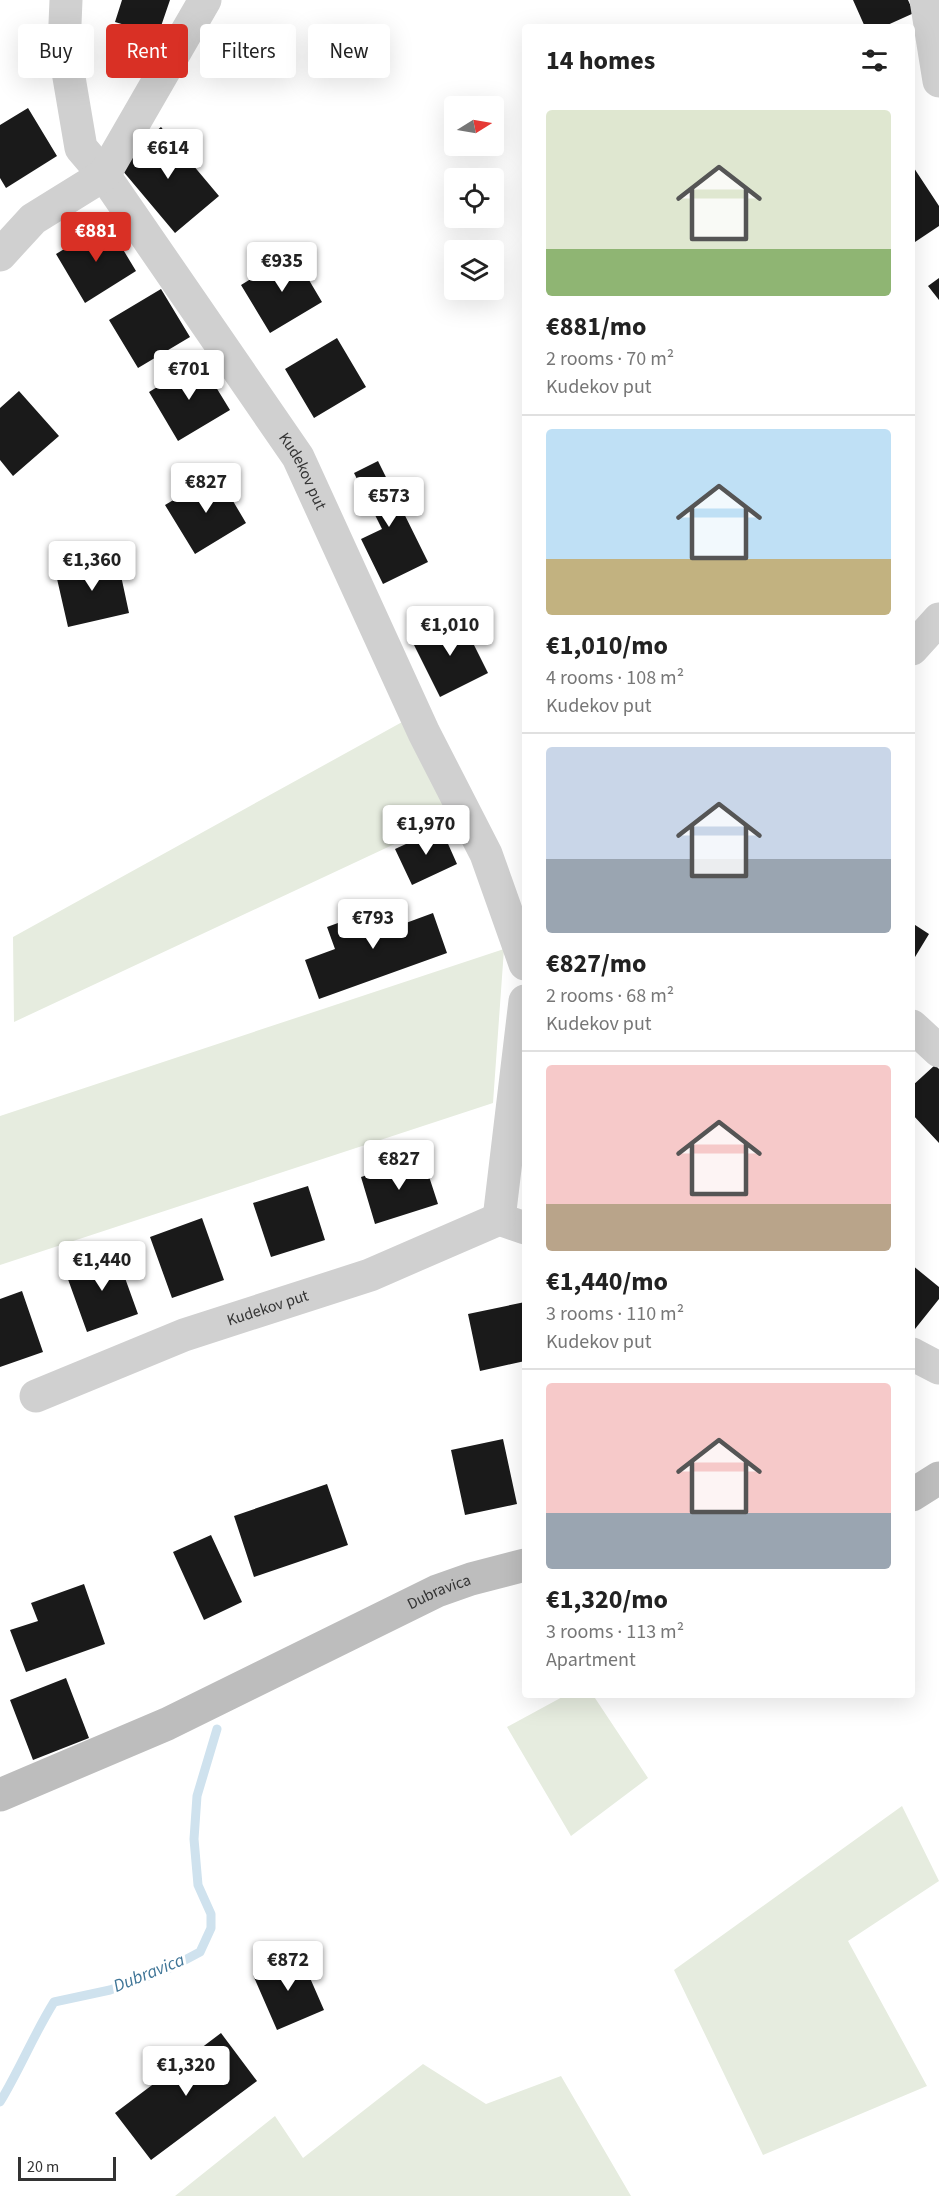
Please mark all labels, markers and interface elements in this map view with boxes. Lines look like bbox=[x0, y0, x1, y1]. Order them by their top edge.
chip: Buy bbox=[18, 24, 94, 78]
chip: Rent bbox=[106, 24, 188, 78]
chip: Filters bbox=[200, 24, 296, 78]
chip: New bbox=[308, 24, 390, 78]
text: 14 homes bbox=[546, 42, 655, 79]
icon: filters bbox=[858, 44, 891, 77]
north arrow bbox=[444, 96, 504, 156]
map controls bbox=[444, 96, 504, 300]
pin: €614 bbox=[132, 129, 204, 180]
text: €614 bbox=[147, 134, 189, 162]
icon: home bbox=[665, 149, 773, 257]
button: locate bbox=[444, 168, 504, 228]
pin: €881 bbox=[60, 212, 132, 263]
text: €881 bbox=[75, 217, 117, 245]
button: layers bbox=[444, 240, 504, 300]
pin: €935 bbox=[246, 242, 318, 293]
text: €935 bbox=[261, 247, 303, 275]
text: €881/mo bbox=[546, 308, 646, 345]
text: 2 rooms · 70 m² bbox=[546, 345, 674, 373]
pin: €701 bbox=[153, 350, 225, 401]
text: €701 bbox=[168, 355, 210, 383]
text: Kudekov put bbox=[546, 373, 652, 401]
street label: Kudekov put bbox=[273, 428, 332, 514]
pin: €827 bbox=[170, 463, 242, 514]
text: €827 bbox=[185, 468, 227, 496]
icon: home bbox=[665, 468, 773, 576]
pin: €573 bbox=[353, 477, 425, 528]
text: €573 bbox=[368, 482, 410, 510]
pin: €1,360 bbox=[43, 541, 141, 592]
text: €1,360 bbox=[63, 546, 121, 574]
pin: €1,010 bbox=[401, 606, 499, 657]
text: €1,010 bbox=[421, 611, 479, 639]
text: €1,010/mo bbox=[546, 627, 668, 664]
text: 4 rooms · 108 m² bbox=[546, 664, 684, 692]
text: Kudekov put bbox=[546, 692, 652, 720]
icon: home bbox=[665, 786, 773, 894]
pin: €1,970 bbox=[377, 805, 475, 856]
text: €1,970 bbox=[397, 810, 455, 838]
pin: €793 bbox=[337, 899, 409, 950]
text: €793 bbox=[352, 904, 394, 932]
text: €827/mo bbox=[546, 945, 646, 982]
text: 2 rooms · 68 m² bbox=[546, 982, 674, 1010]
text: Kudekov put bbox=[546, 1010, 652, 1038]
icon: home bbox=[665, 1104, 773, 1212]
pin: €827 bbox=[363, 1140, 435, 1191]
text: €827 bbox=[378, 1145, 420, 1173]
pin: €1,440 bbox=[53, 1241, 151, 1292]
text: €1,440 bbox=[73, 1246, 131, 1274]
text: €1,440/mo bbox=[546, 1263, 668, 1300]
street label: Kudekov put bbox=[224, 1284, 312, 1331]
text: 3 rooms · 110 m² bbox=[546, 1300, 684, 1328]
text: Kudekov put bbox=[546, 1328, 652, 1356]
icon: home bbox=[665, 1422, 773, 1530]
street label: Dubravica bbox=[403, 1569, 474, 1615]
text: €1,320/mo bbox=[546, 1581, 668, 1618]
text: 3 rooms · 113 m² bbox=[546, 1618, 684, 1646]
text: Apartment bbox=[546, 1646, 636, 1674]
pin: €872 bbox=[252, 1941, 324, 1992]
text: €872 bbox=[267, 1946, 309, 1974]
water label: Dubravica bbox=[110, 1947, 189, 1999]
pin: €1,320 bbox=[137, 2046, 235, 2097]
text: €1,320 bbox=[157, 2051, 215, 2079]
scale bar bbox=[18, 2154, 116, 2182]
text: 20 m bbox=[27, 2156, 59, 2178]

